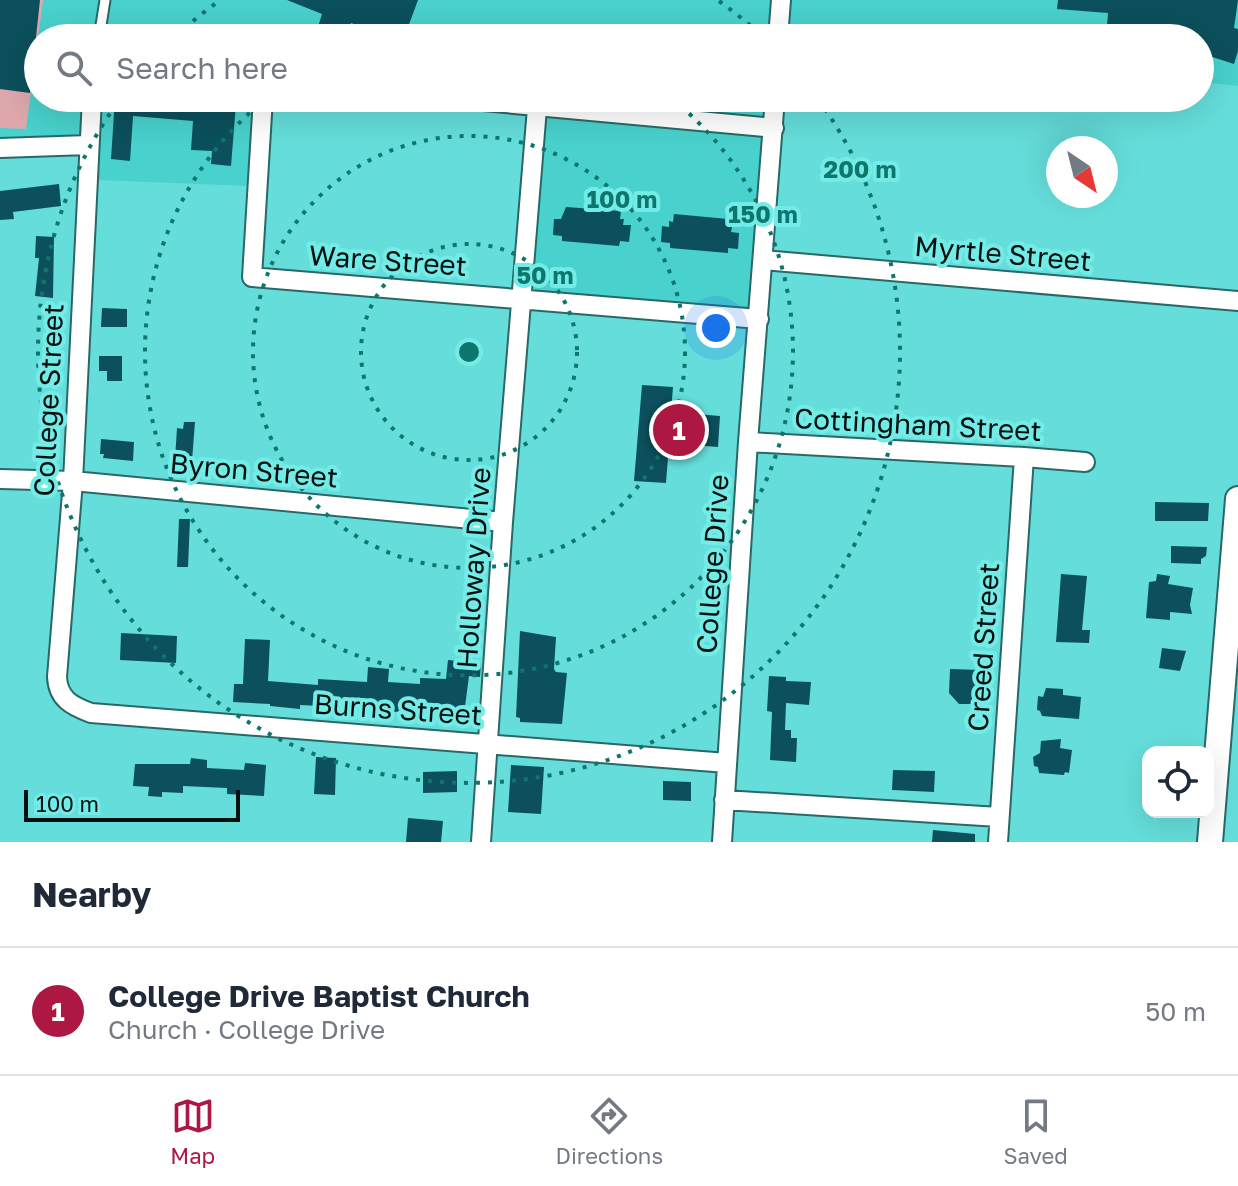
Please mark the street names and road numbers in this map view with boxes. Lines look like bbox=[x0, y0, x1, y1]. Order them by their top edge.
street label: Myrtle Street bbox=[913, 229, 1093, 277]
street label: Ware Street bbox=[308, 238, 468, 282]
street label: College Street bbox=[26, 303, 70, 497]
street label: Cottingham Street bbox=[794, 401, 1042, 447]
street label: Byron Street bbox=[169, 446, 339, 494]
street label: Holloway Drive bbox=[450, 466, 496, 670]
street label: College Drive bbox=[689, 473, 735, 655]
street label: Creed Street bbox=[961, 561, 1005, 733]
street label: Burns Street bbox=[313, 687, 483, 731]

